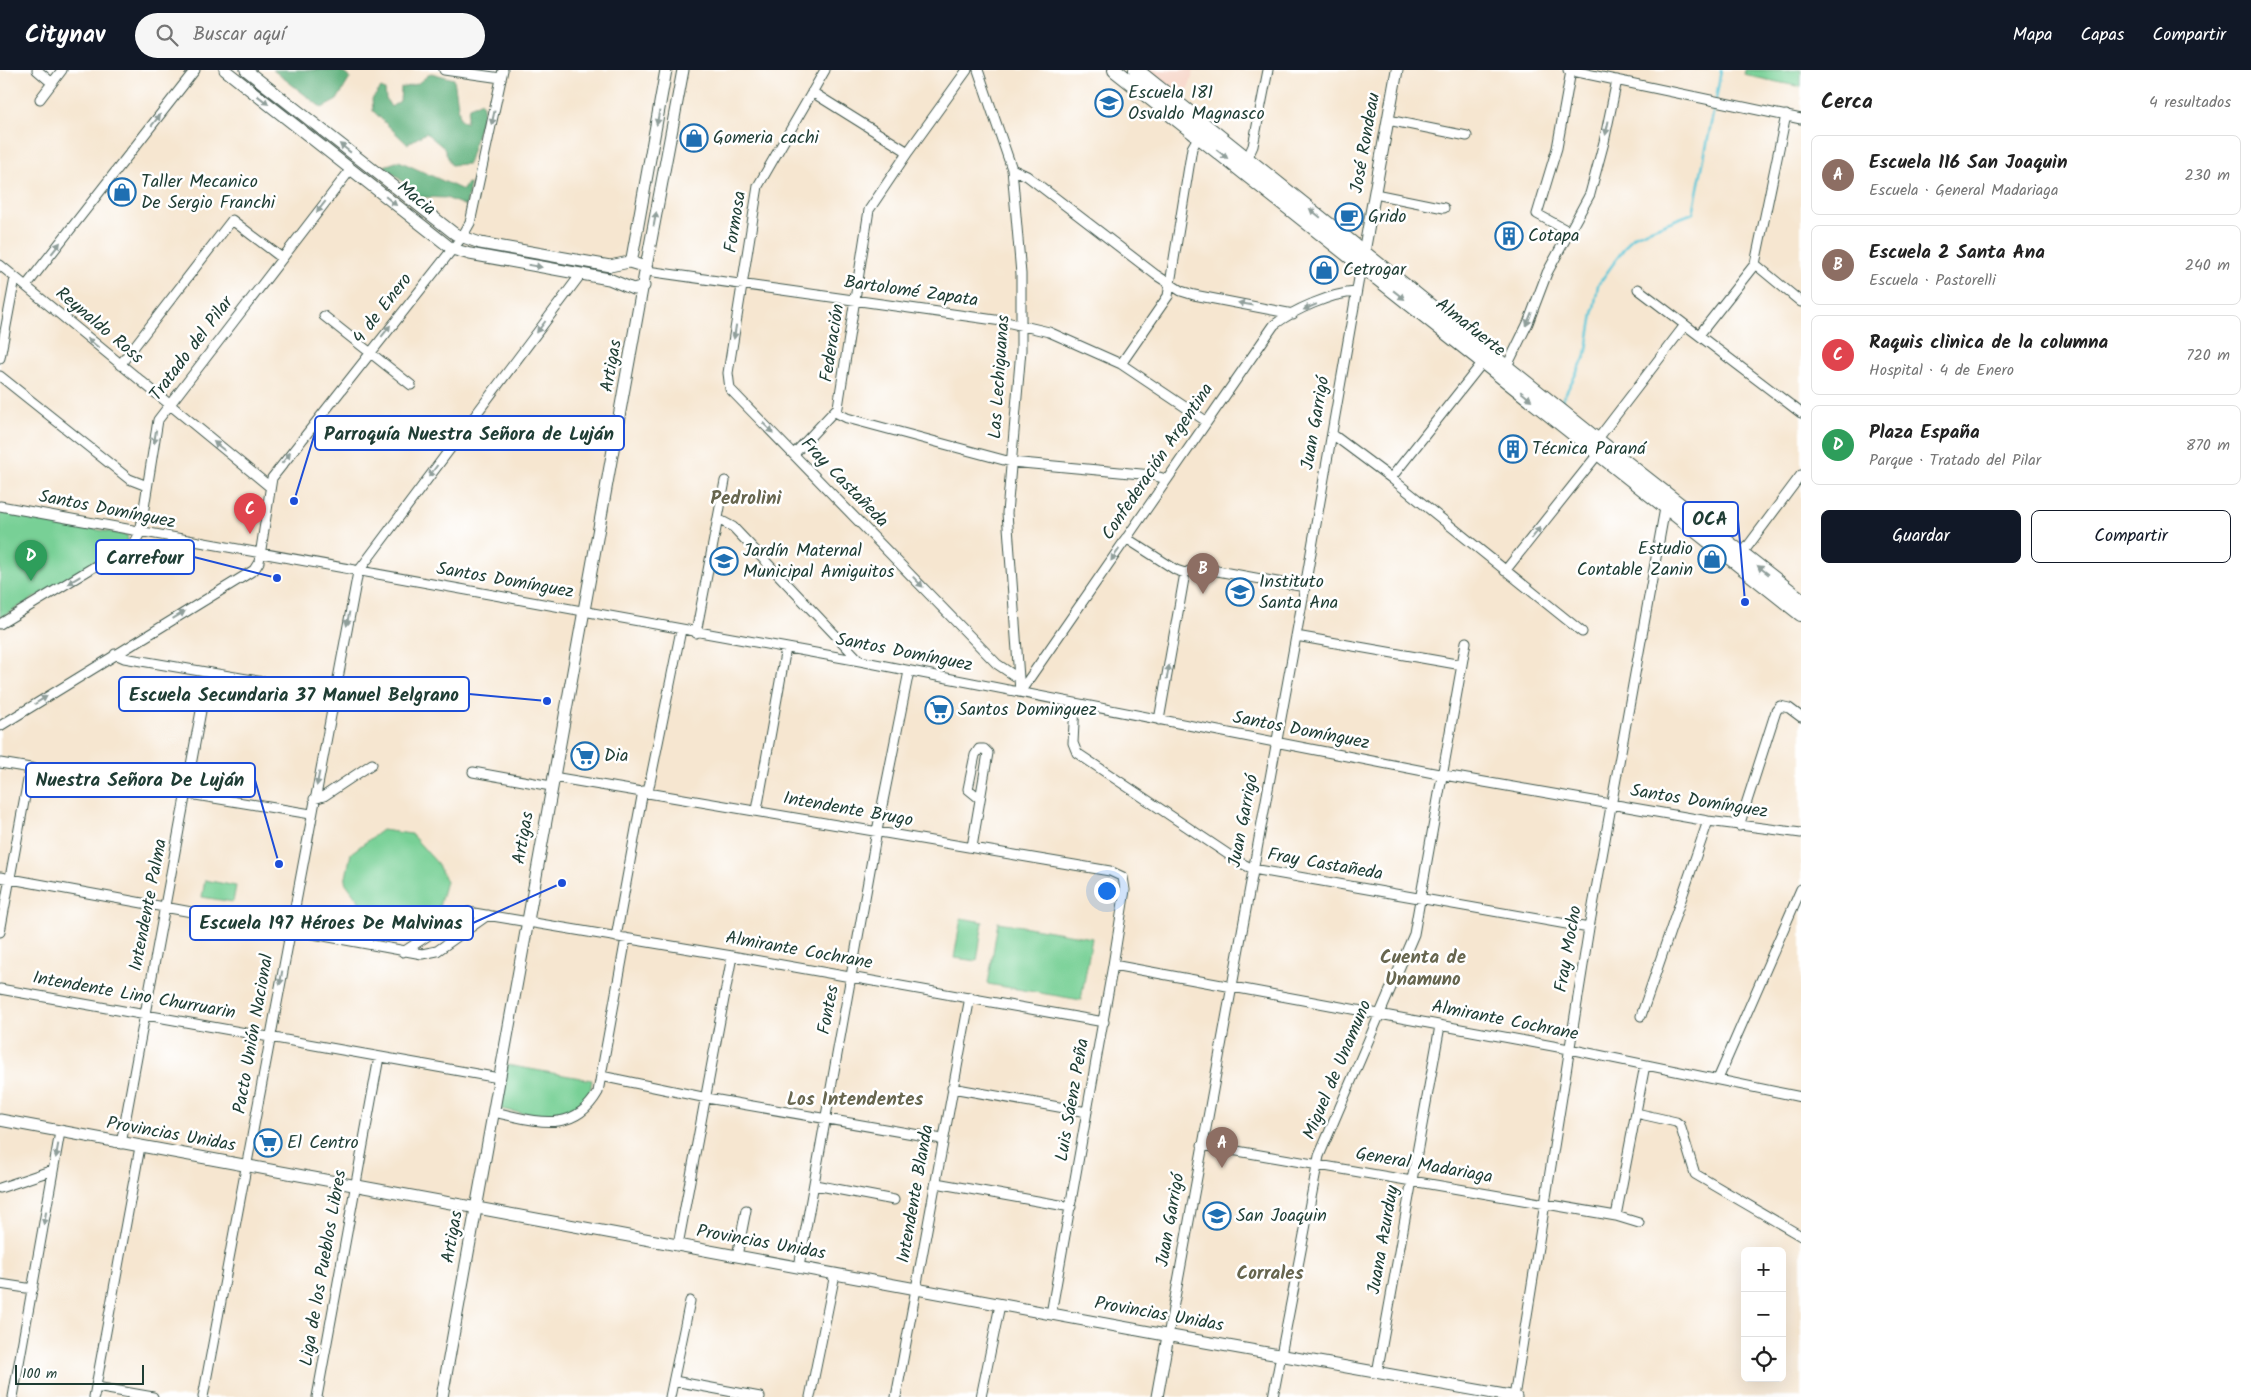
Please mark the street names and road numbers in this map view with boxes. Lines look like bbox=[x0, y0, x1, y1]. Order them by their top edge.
street label: José Rondeau bbox=[1343, 90, 1389, 196]
street label: Macia bbox=[390, 174, 442, 224]
street label: Formosa bbox=[717, 189, 755, 255]
street label: 4 de Enero bbox=[346, 267, 420, 351]
street label: Bartolomé Zapata bbox=[842, 268, 980, 316]
street label: Reynaldo Ross bbox=[48, 280, 150, 372]
street label: Tratado del Pilar bbox=[143, 289, 242, 408]
street label: Almafuerte bbox=[1428, 291, 1512, 365]
street label: Federación bbox=[812, 302, 854, 384]
street label: Las Lechiguanas bbox=[981, 314, 1019, 440]
street label: Artigas bbox=[593, 337, 631, 395]
street label: Juan Garrigó bbox=[1294, 373, 1339, 472]
street label: Confederación Argentina bbox=[1094, 377, 1222, 547]
street label: Fray Castañeda bbox=[793, 431, 895, 535]
street label: Santos Domínguez bbox=[36, 483, 178, 537]
street label: Santos Domínguez bbox=[434, 555, 576, 607]
street label: Santos Domínguez bbox=[833, 626, 975, 680]
street label: Santos Domínguez bbox=[1230, 704, 1372, 758]
street label: Juan Garrigó bbox=[1221, 771, 1267, 870]
street label: Santos Domínguez bbox=[1628, 777, 1770, 827]
street label: Intendente Brugo bbox=[781, 784, 915, 836]
street label: Artigas bbox=[505, 809, 543, 867]
street label: Intendente Palma bbox=[122, 836, 176, 974]
street label: Fray Castañeda bbox=[1265, 841, 1385, 889]
street label: Fray Mocho bbox=[1547, 903, 1591, 995]
street label: Almirante Cochrane bbox=[723, 924, 875, 978]
street label: Pacto Unión Nacional bbox=[226, 951, 282, 1116]
street label: Intendente Lino Churruarin bbox=[30, 964, 238, 1028]
street label: Fontes bbox=[810, 982, 848, 1037]
street label: Almirante Cochrane bbox=[1429, 993, 1581, 1049]
street label: Miguel de Unamuno bbox=[1295, 996, 1381, 1144]
street label: Luis Sáenz Peña bbox=[1048, 1036, 1098, 1164]
street label: Provincias Unidas bbox=[104, 1109, 238, 1161]
street label: Intendente Blanda bbox=[890, 1122, 942, 1266]
street label: General Madariaga bbox=[1353, 1140, 1495, 1192]
street label: Liga de los Pueblos Libres bbox=[292, 1167, 356, 1368]
street label: Juan Garrigó bbox=[1149, 1170, 1194, 1269]
street label: Juana Azurduy bbox=[1360, 1183, 1408, 1297]
street label: Artigas bbox=[434, 1208, 472, 1266]
street label: Provincias Unidas bbox=[694, 1217, 828, 1269]
street label: Provincias Unidas bbox=[1092, 1289, 1226, 1341]

